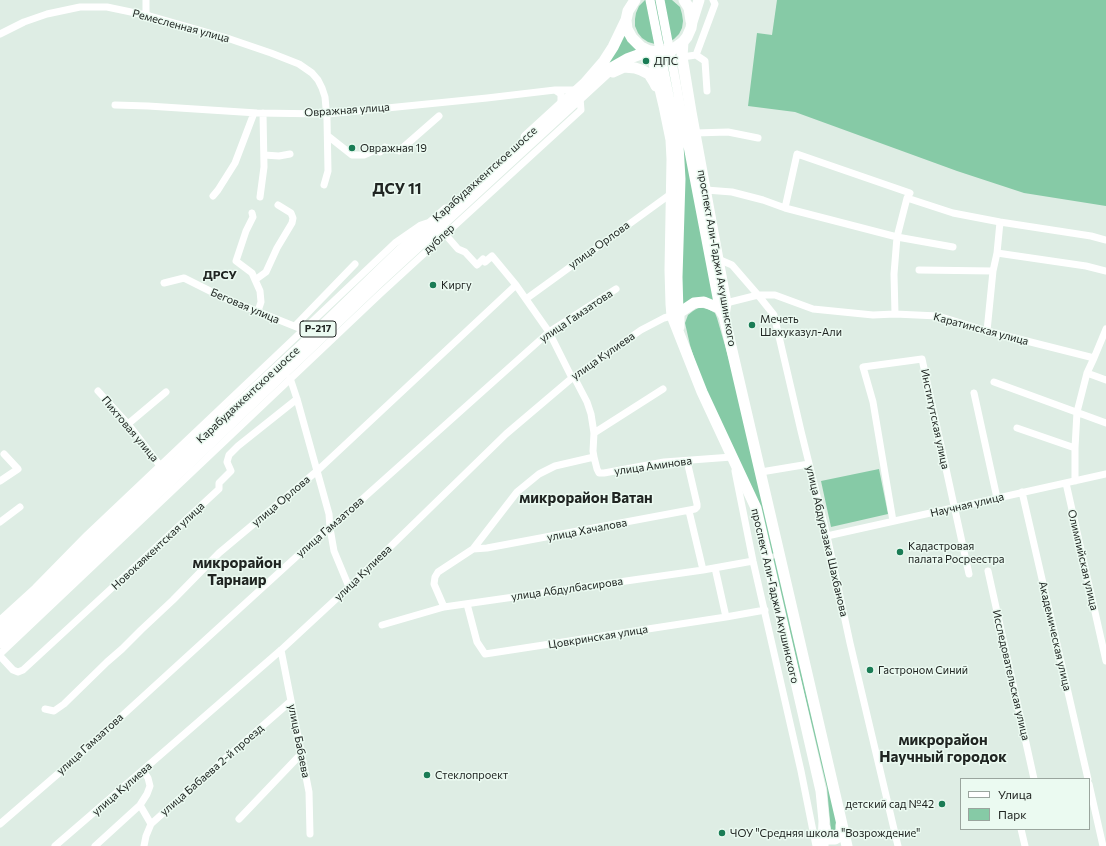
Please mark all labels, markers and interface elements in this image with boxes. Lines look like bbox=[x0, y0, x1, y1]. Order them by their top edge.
street label: Ремесленная улица bbox=[131, 7, 231, 45]
place label: ДПС bbox=[654, 54, 678, 68]
marker: ДПС bbox=[641, 56, 651, 66]
street label: Овражная улица bbox=[304, 100, 390, 120]
street label: Карабудахкентское шоссе bbox=[430, 124, 540, 224]
place label: Овражная 19 bbox=[360, 141, 427, 155]
marker: Овражная 19 bbox=[347, 143, 357, 153]
street label: проспект Али-Гаджи Акушинского bbox=[695, 169, 739, 347]
district label: ДСУ 11 bbox=[372, 180, 422, 198]
street label: улица Орлова bbox=[566, 218, 632, 272]
street label: дублер bbox=[421, 221, 457, 257]
district label: ДРСУ bbox=[203, 268, 237, 282]
place label: Киргу bbox=[441, 278, 472, 292]
marker: Киргу bbox=[428, 280, 438, 290]
street label: Беговая улица bbox=[209, 286, 281, 326]
street label: улица Гамзатова bbox=[537, 287, 615, 345]
street label: Каратинская улица bbox=[932, 310, 1030, 348]
place label: Мечеть Шахуказул-Али bbox=[760, 312, 842, 338]
marker: Мечеть Шахуказул-Али bbox=[747, 320, 757, 330]
road number: Р-217 bbox=[300, 321, 336, 337]
street label: улица Кулиева bbox=[569, 329, 637, 383]
street label: Карабудахкентское шоссе bbox=[194, 344, 302, 446]
street label: Институтская улица bbox=[918, 368, 952, 470]
street label: Пихтовая улица bbox=[99, 394, 161, 464]
street label: улица Аминова bbox=[613, 454, 693, 478]
street label: улица Абдуразака Шахбанова bbox=[803, 464, 851, 618]
street label: улица Орлова bbox=[249, 473, 313, 529]
district label: микрорайон Ватан bbox=[519, 489, 653, 507]
street label: Научная улица bbox=[929, 490, 1005, 520]
street label: улица Гамзатова bbox=[294, 494, 366, 560]
street label: Новокаякентская улица bbox=[109, 499, 207, 593]
street label: проспект Али-Гаджи Акушинского bbox=[748, 507, 802, 685]
street label: Олимпийская улица bbox=[1065, 508, 1101, 612]
street label: улица Хачалова bbox=[546, 516, 628, 544]
place label: Кадастровая палата Росреестра bbox=[908, 539, 1005, 565]
street label: улица Кулиева bbox=[332, 542, 394, 604]
marker: Кадастровая палата Росреестра bbox=[895, 547, 905, 557]
district label: микрорайон Тарнаир bbox=[192, 554, 282, 589]
street label: улица Абдулбасирова bbox=[510, 575, 624, 603]
street label: Академическая улица bbox=[1036, 580, 1074, 692]
street label: Исследовательская улица bbox=[990, 608, 1032, 742]
street label: Цовкринская улица bbox=[547, 623, 649, 651]
place label: Гастроном Синий bbox=[878, 663, 968, 677]
marker: Гастроном Синий bbox=[865, 665, 875, 675]
street label: улица Бабаева bbox=[285, 703, 313, 779]
street label: улица Гамзатова bbox=[54, 711, 126, 777]
street label: улица Бабаева 2-й проезд bbox=[158, 722, 266, 818]
district label: микрорайон Научный городок bbox=[879, 731, 1007, 766]
street label: улица Кулиева bbox=[90, 760, 154, 818]
place label: Стеклопроект bbox=[435, 768, 508, 782]
marker: Стеклопроект bbox=[422, 770, 432, 780]
legend bbox=[960, 778, 1090, 830]
text: Улица bbox=[998, 787, 1032, 801]
place label: детский сад №42 bbox=[845, 797, 934, 811]
marker: детский сад №42 bbox=[937, 799, 947, 809]
text: Парк bbox=[998, 807, 1027, 821]
place label: ЧОУ "Средняя школа "Возрождение" bbox=[730, 826, 920, 840]
marker: ЧОУ "Средняя школа "Возрождение" bbox=[717, 828, 727, 838]

